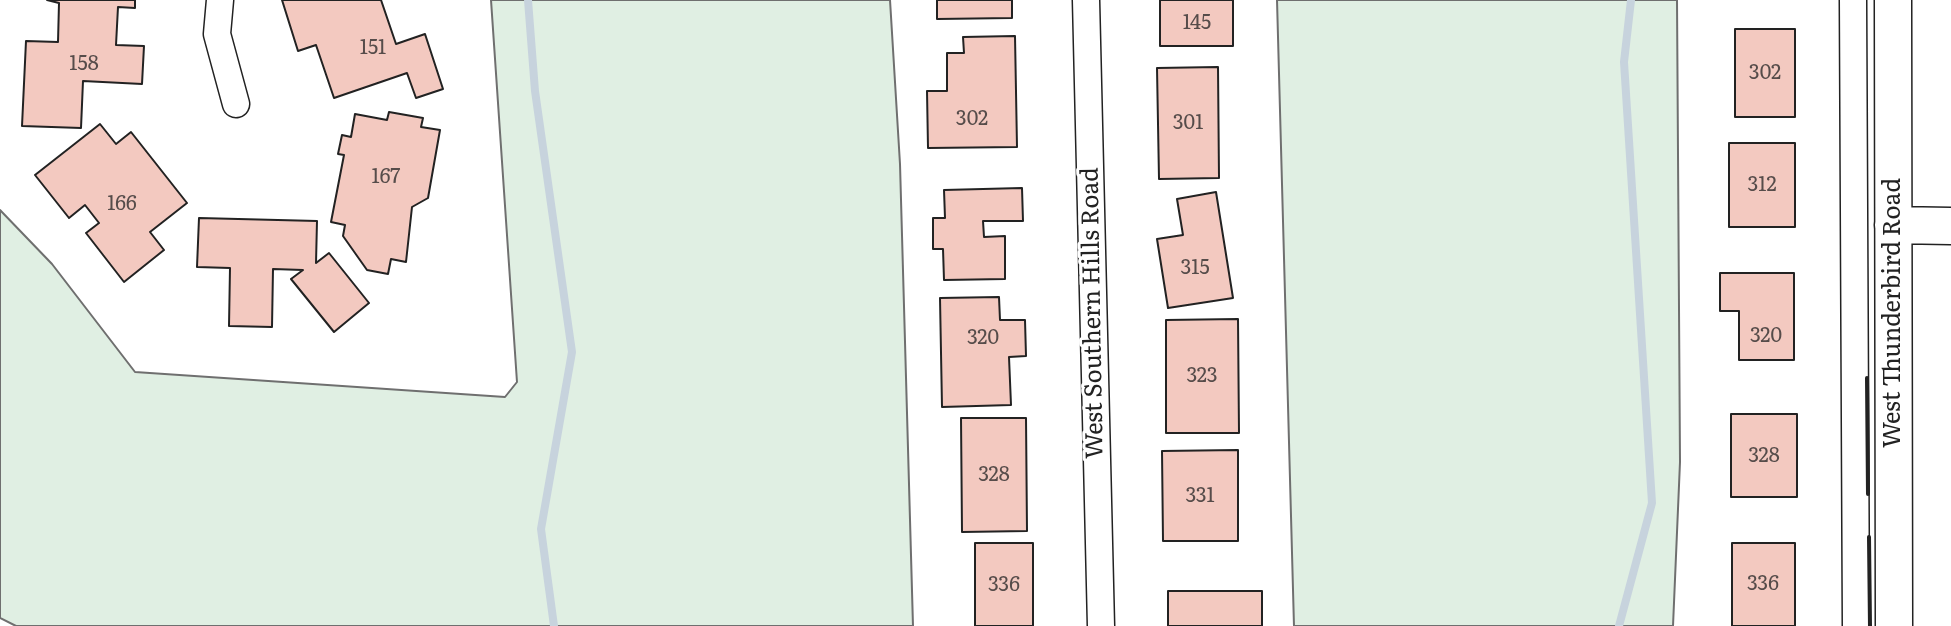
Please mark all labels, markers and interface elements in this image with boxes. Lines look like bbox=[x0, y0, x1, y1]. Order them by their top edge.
house number: 145 bbox=[1183, 11, 1211, 35]
house number: 151 bbox=[360, 36, 386, 60]
house number: 158 bbox=[69, 52, 99, 76]
house number: 302 bbox=[1749, 61, 1781, 85]
house number: 302 bbox=[956, 107, 988, 131]
house number: 301 bbox=[1173, 111, 1203, 135]
house number: 167 bbox=[371, 165, 401, 189]
street label: West Southern Hills Road bbox=[1076, 167, 1110, 459]
house number: 312 bbox=[1747, 173, 1777, 197]
street label: West Thunderbird Road bbox=[1879, 178, 1907, 448]
house number: 166 bbox=[107, 192, 137, 216]
house number: 315 bbox=[1180, 256, 1210, 280]
house number: 320 bbox=[1750, 324, 1782, 348]
house number: 320 bbox=[967, 326, 999, 350]
house number: 323 bbox=[1186, 364, 1218, 388]
house number: 328 bbox=[1748, 444, 1780, 468]
house number: 328 bbox=[978, 463, 1010, 487]
house number: 331 bbox=[1185, 484, 1215, 508]
house number: 336 bbox=[1747, 572, 1779, 596]
house number: 336 bbox=[988, 573, 1020, 597]

